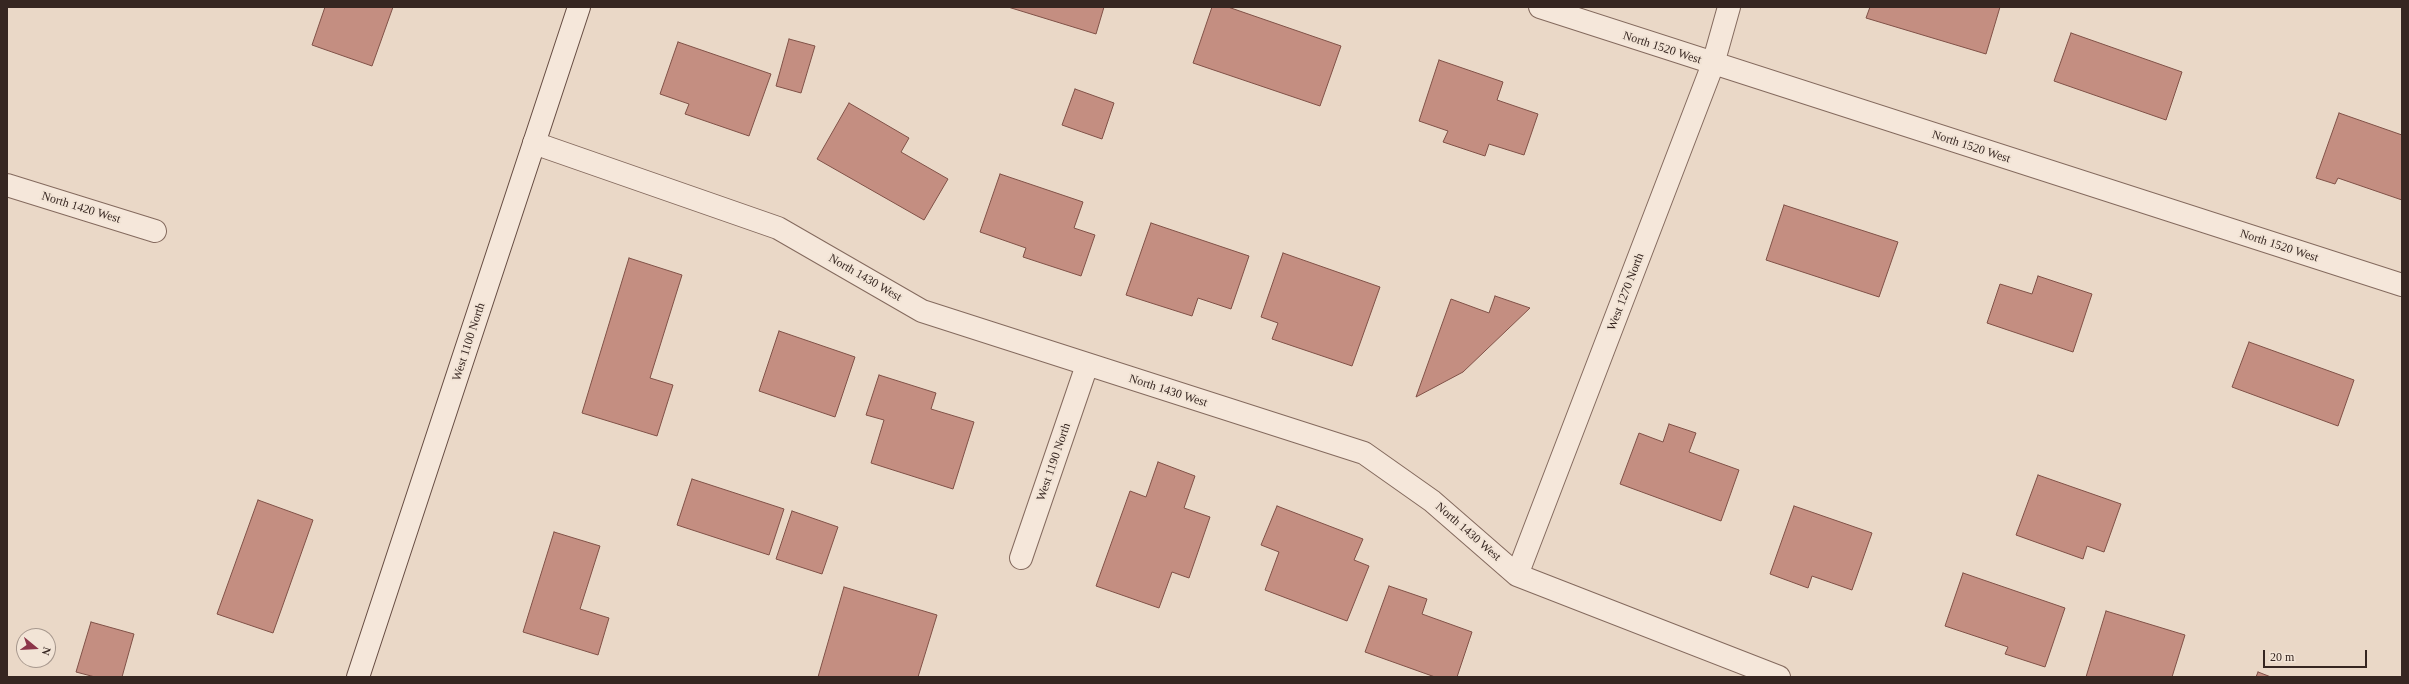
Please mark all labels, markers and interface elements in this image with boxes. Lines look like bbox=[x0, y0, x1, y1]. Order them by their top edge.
street label: North 1520 West bbox=[1621, 29, 1703, 67]
street label: North 1520 West bbox=[1930, 128, 2012, 166]
street label: North 1420 West bbox=[40, 189, 122, 227]
street label: North 1520 West bbox=[2238, 227, 2320, 265]
street label: North 1430 West bbox=[826, 251, 904, 305]
street label: West 1270 North bbox=[1605, 251, 1647, 333]
street label: West 1100 North bbox=[450, 301, 488, 383]
street label: North 1430 West bbox=[1127, 372, 1209, 410]
street label: West 1190 North bbox=[1034, 421, 1074, 503]
street label: North 1430 West bbox=[1432, 500, 1504, 564]
north arrow bbox=[16, 628, 56, 668]
scale bar bbox=[2265, 642, 2369, 668]
text: N bbox=[40, 646, 53, 657]
text: 20 m bbox=[2270, 650, 2294, 664]

